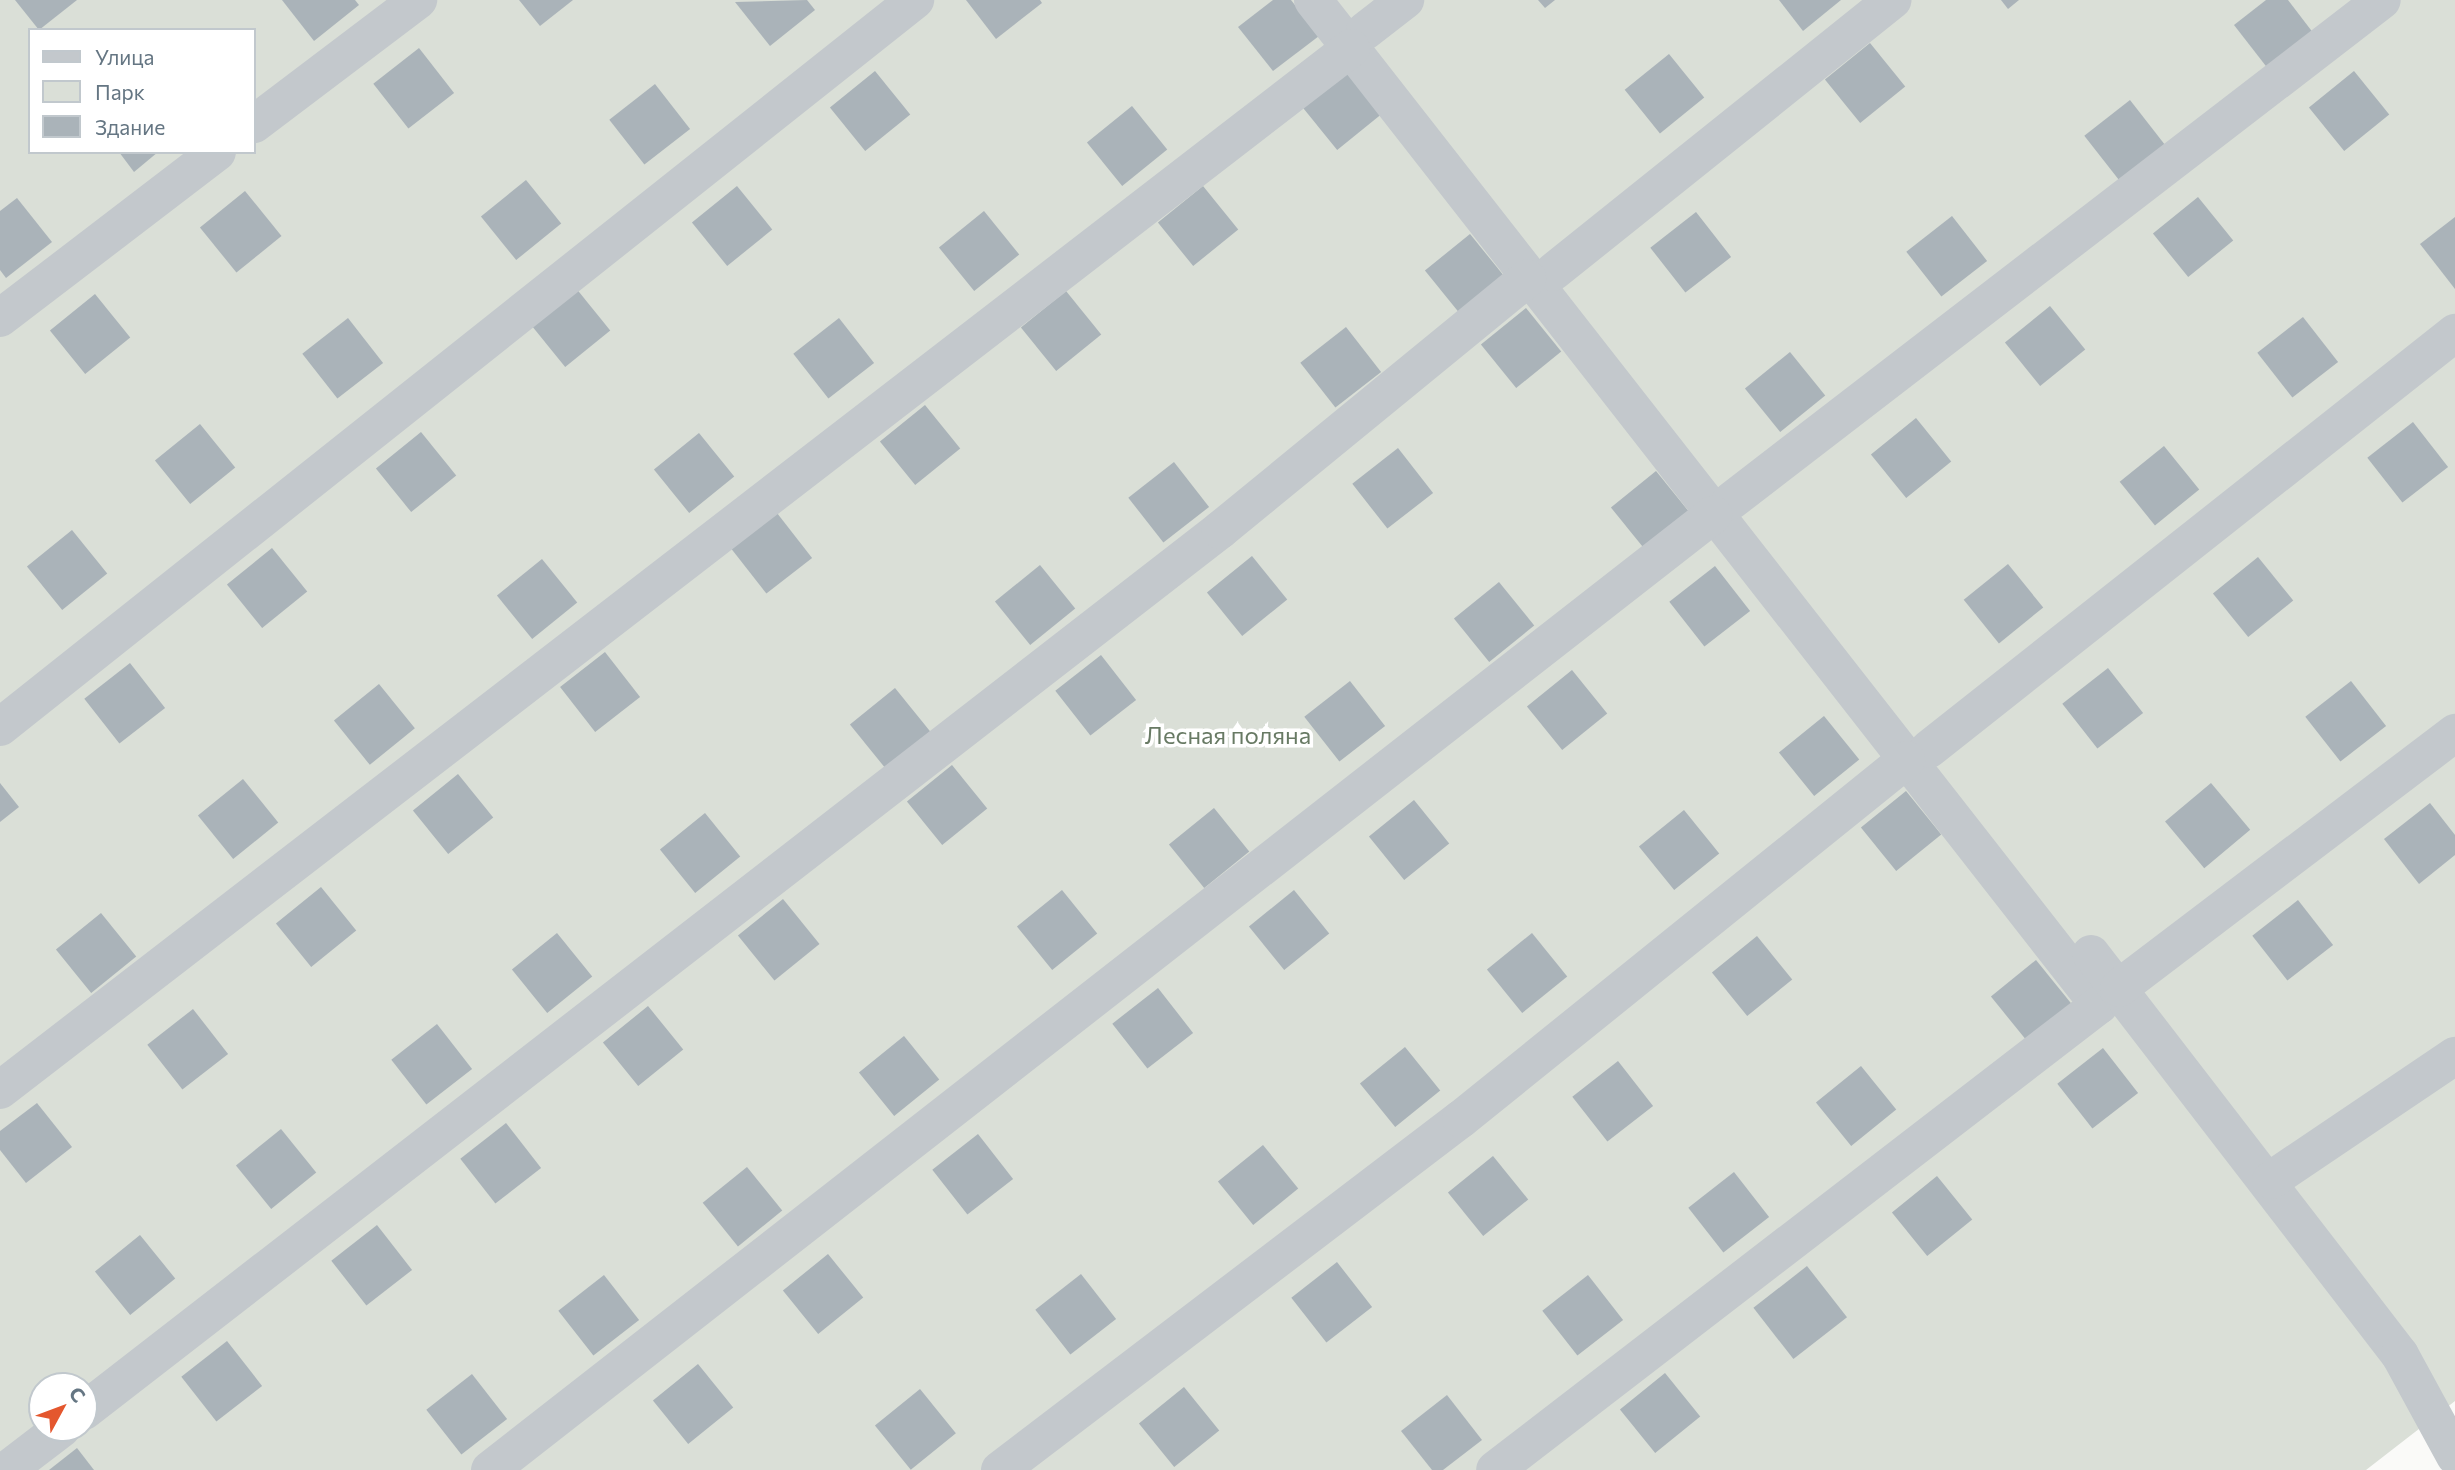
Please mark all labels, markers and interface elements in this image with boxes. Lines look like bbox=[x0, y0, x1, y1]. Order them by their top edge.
legend bbox=[28, 28, 256, 154]
text: Улица bbox=[95, 44, 154, 69]
text: Парк bbox=[95, 79, 145, 104]
text: Здание bbox=[95, 114, 165, 139]
park label: Лесная поляна bbox=[1145, 721, 1311, 749]
north arrow bbox=[28, 1372, 98, 1442]
text: С bbox=[65, 1382, 91, 1407]

